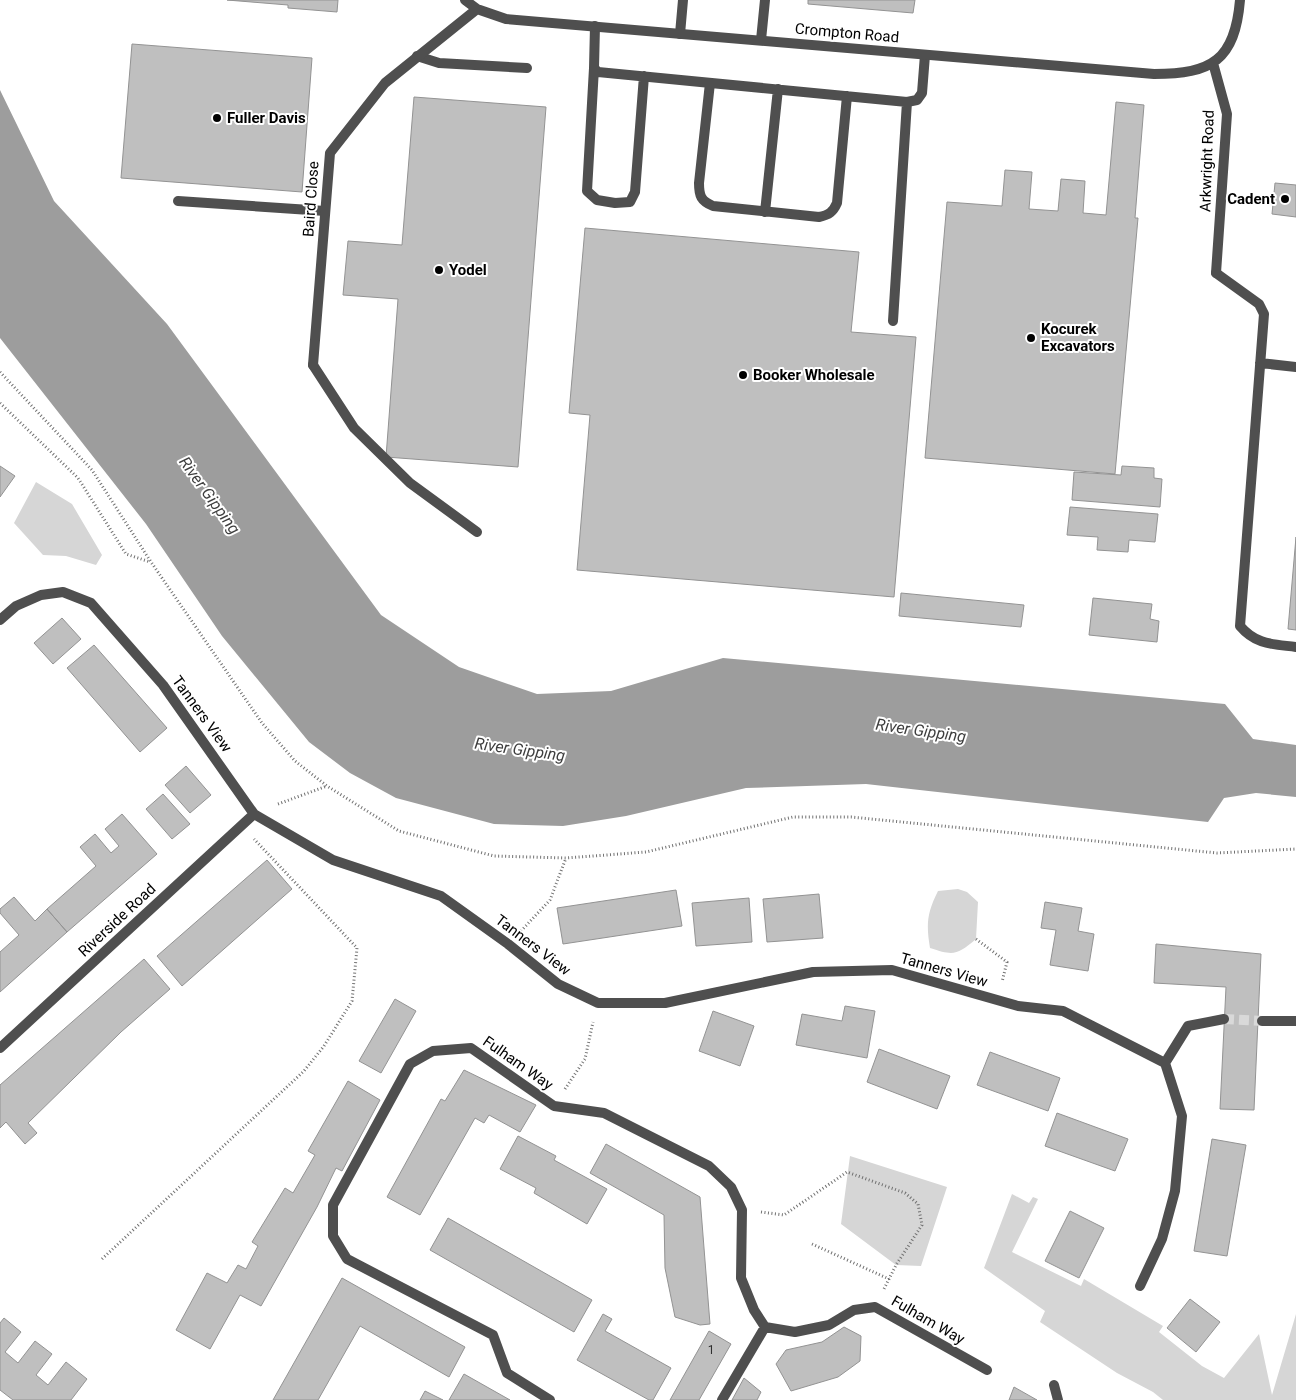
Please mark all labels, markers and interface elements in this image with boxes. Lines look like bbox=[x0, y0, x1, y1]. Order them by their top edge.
street label: Crompton Road bbox=[794, 19, 900, 47]
place label: Fuller Davis bbox=[227, 109, 306, 127]
street label: Arkwright Road bbox=[1196, 110, 1218, 212]
marker: Fuller Davis bbox=[211, 112, 223, 124]
street label: Baird Close bbox=[299, 160, 323, 238]
place label: Cadent bbox=[1227, 190, 1275, 208]
marker: Cadent bbox=[1279, 193, 1291, 205]
place label: Yodel bbox=[449, 261, 487, 279]
marker: Yodel bbox=[433, 264, 445, 276]
place label: Kocurek Excavators bbox=[1041, 320, 1115, 355]
marker: Kocurek Excavators bbox=[1025, 332, 1037, 344]
place label: Booker Wholesale bbox=[753, 366, 875, 384]
marker: Booker Wholesale bbox=[737, 369, 749, 381]
water label: River Gipping bbox=[175, 453, 244, 538]
street label: Tanners View bbox=[168, 672, 236, 756]
water label: River Gipping bbox=[875, 715, 968, 746]
water label: River Gipping bbox=[474, 734, 567, 765]
street label: Riverside Road bbox=[75, 880, 159, 960]
street label: Tanners View bbox=[492, 911, 574, 979]
street label: Tanners View bbox=[898, 949, 990, 991]
street label: Fulham Way bbox=[479, 1032, 557, 1094]
street label: Fulham Way bbox=[888, 1292, 968, 1348]
house number: 1 bbox=[708, 1343, 714, 1357]

